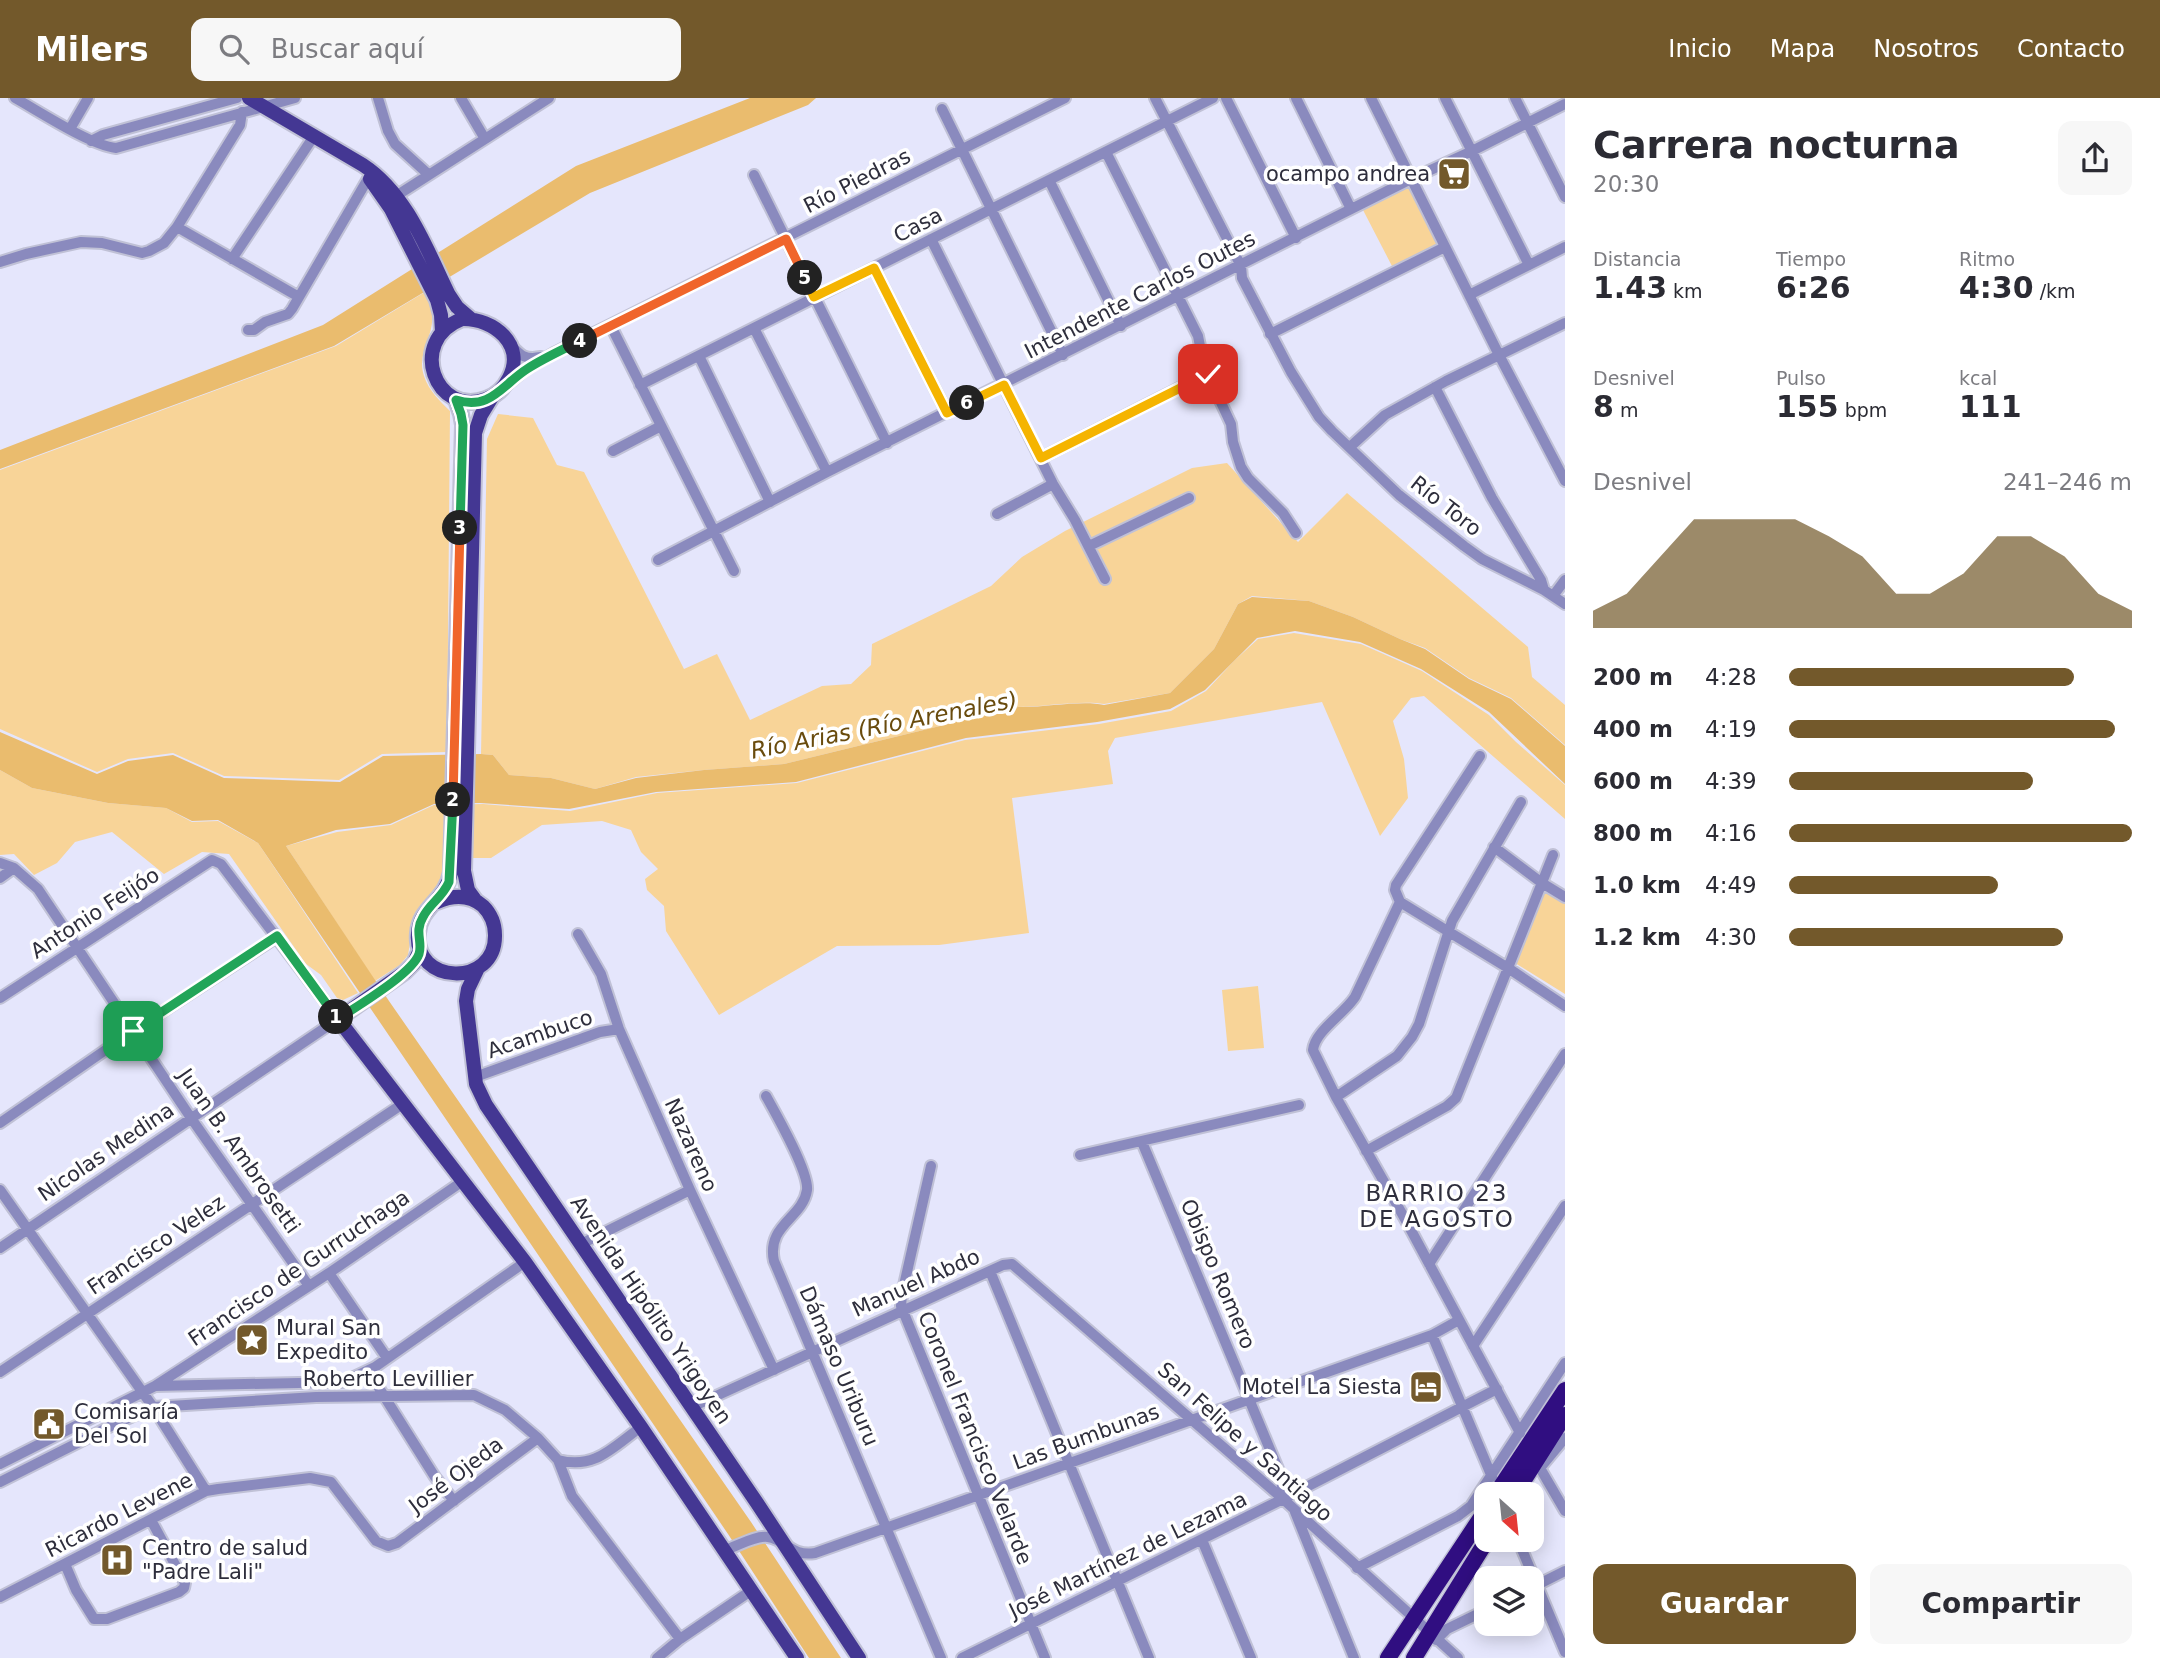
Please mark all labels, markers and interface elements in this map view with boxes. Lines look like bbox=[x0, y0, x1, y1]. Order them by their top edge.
search box bbox=[191, 18, 681, 81]
text: Milers bbox=[35, 30, 149, 69]
icon: search bbox=[215, 30, 253, 68]
text: Buscar aquí bbox=[271, 34, 424, 64]
text: Inicio bbox=[1668, 35, 1732, 63]
text: Mapa bbox=[1770, 35, 1835, 63]
text: Nosotros bbox=[1873, 35, 1979, 63]
text: Contacto bbox=[2017, 35, 2125, 63]
button: share bbox=[2058, 121, 2132, 195]
text: Carrera nocturna bbox=[1593, 123, 1960, 167]
street label: Río Piedras bbox=[800, 144, 914, 218]
supermarket icon: ocampo andrea bbox=[1435, 155, 1473, 193]
place label: ocampo andrea bbox=[1266, 162, 1430, 186]
text: 20:30 bbox=[1593, 171, 1659, 197]
street label: Casa bbox=[890, 203, 946, 247]
street label: Intendente Carlos Outes bbox=[1021, 226, 1259, 364]
text: Distancia bbox=[1593, 248, 1681, 270]
text: Tiempo bbox=[1776, 248, 1846, 270]
text: Ritmo bbox=[1959, 248, 2015, 270]
pin: 5 bbox=[788, 260, 822, 296]
text: 5 bbox=[798, 266, 811, 288]
text: 1.43 bbox=[1593, 270, 1667, 305]
text: 6:26 bbox=[1776, 270, 1851, 305]
text: 4:30 bbox=[1959, 270, 2034, 305]
text: km bbox=[1667, 280, 1703, 302]
text: /km bbox=[2034, 280, 2076, 302]
pin: 4 bbox=[562, 324, 598, 358]
text: 4 bbox=[573, 329, 586, 351]
pin bbox=[1178, 344, 1238, 404]
icon: check bbox=[1189, 355, 1227, 393]
text: Desnivel bbox=[1593, 367, 1675, 389]
text: Pulso bbox=[1776, 367, 1826, 389]
text: kcal bbox=[1959, 367, 1997, 389]
pin: 6 bbox=[950, 386, 984, 420]
text: 8 bbox=[1593, 389, 1614, 424]
text: 155 bbox=[1776, 389, 1839, 424]
text: 111 bbox=[1959, 389, 2022, 424]
text: 6 bbox=[960, 391, 973, 413]
text: m bbox=[1614, 399, 1638, 421]
text: bpm bbox=[1839, 399, 1887, 421]
text: Desnivel bbox=[1593, 469, 1692, 495]
text: 241–246 m bbox=[2003, 469, 2132, 495]
street label: Río Toro bbox=[1406, 471, 1486, 541]
pin: 3 bbox=[442, 510, 477, 546]
text: 3 bbox=[453, 516, 466, 538]
text: 200 m bbox=[1593, 664, 1673, 690]
text: 4:28 bbox=[1705, 664, 1757, 690]
water label: Río Arias (Río Arenales) bbox=[749, 686, 1019, 764]
text: 400 m bbox=[1593, 716, 1673, 742]
text: 4:19 bbox=[1705, 716, 1757, 742]
text: 600 m bbox=[1593, 768, 1673, 794]
text: 4:39 bbox=[1705, 768, 1757, 794]
pin: 2 bbox=[435, 782, 470, 818]
text: 2 bbox=[446, 788, 459, 810]
text: 800 m bbox=[1593, 820, 1673, 846]
text: 4:16 bbox=[1705, 820, 1757, 846]
street label: Antonio Feijóo bbox=[26, 862, 164, 964]
text: 1.0 km bbox=[1593, 872, 1681, 898]
text: 4:49 bbox=[1705, 872, 1757, 898]
text: 1.2 km bbox=[1593, 924, 1681, 950]
text: 4:30 bbox=[1705, 924, 1757, 950]
pin: 1 bbox=[318, 1000, 354, 1034]
pin bbox=[103, 1001, 163, 1061]
text: 1 bbox=[329, 1005, 342, 1027]
street label: Acambuco bbox=[484, 1005, 596, 1063]
icon: arrive bbox=[114, 1012, 152, 1050]
street label: Juan B. Ambrosetti bbox=[172, 1062, 305, 1238]
street label: Nazareno bbox=[660, 1095, 722, 1195]
street label: Nicolas Medina bbox=[34, 1098, 178, 1206]
district label: BARRIO 23 DE AGOSTO bbox=[1359, 1180, 1515, 1232]
street label: Francisco de Gurruchaga bbox=[184, 1185, 414, 1351]
street label: Francisco Velez bbox=[83, 1190, 229, 1300]
street label: Avenida Hipólito Yrigoyen bbox=[566, 1191, 736, 1429]
street label: Obispo Romero bbox=[1176, 1195, 1260, 1353]
street label: Manuel Abdo bbox=[849, 1244, 983, 1322]
street label: Dámaso Uriburu bbox=[794, 1282, 884, 1450]
street label: Coronel Francisco Velarde bbox=[913, 1308, 1037, 1568]
place label: Mural San Expedito bbox=[276, 1316, 381, 1364]
place icon: Mural San Expedito bbox=[233, 1321, 271, 1359]
street label: San Felipe y Santiago bbox=[1153, 1357, 1337, 1527]
street label: Roberto Levillier bbox=[303, 1367, 474, 1391]
hotel icon: Motel La Siesta bbox=[1407, 1368, 1445, 1406]
place label: Motel La Siesta bbox=[1242, 1375, 1402, 1399]
street label: Las Bumbunas bbox=[1009, 1399, 1163, 1475]
place label: Comisaría Del Sol bbox=[74, 1400, 179, 1448]
public building icon: Comisaría Del Sol bbox=[30, 1405, 68, 1443]
street label: José Ojeda bbox=[403, 1432, 508, 1519]
street label: Ricardo Levene bbox=[41, 1468, 197, 1562]
north arrow bbox=[1474, 1482, 1544, 1552]
map controls bbox=[1474, 1482, 1544, 1636]
street label: José Martínez de Lezama bbox=[1003, 1487, 1251, 1624]
place label: Centro de salud "Padre Lali" bbox=[142, 1536, 308, 1584]
hospital icon: Centro de salud "Padre Lali" bbox=[98, 1541, 136, 1579]
button: Guardar bbox=[1593, 1564, 1856, 1644]
button: Compartir bbox=[1870, 1564, 2132, 1644]
button: layers bbox=[1474, 1566, 1544, 1636]

